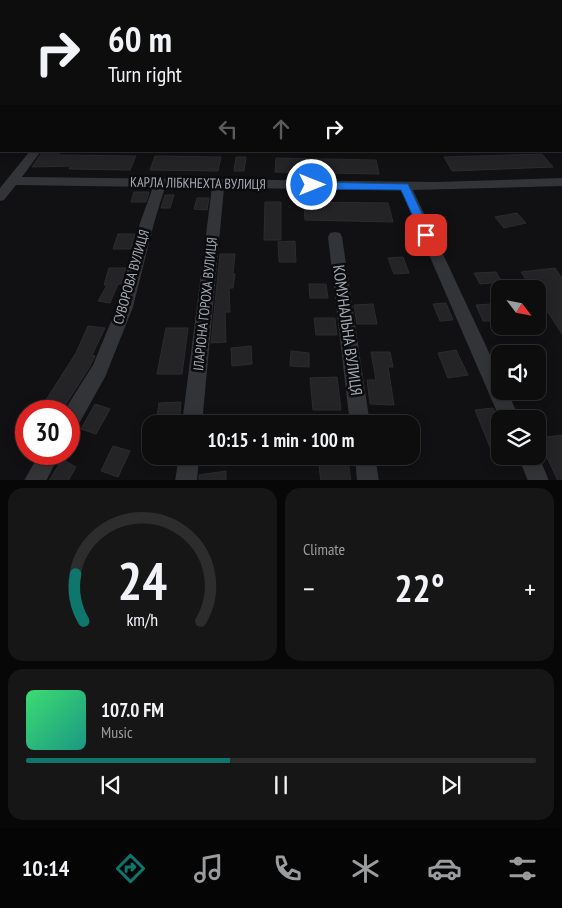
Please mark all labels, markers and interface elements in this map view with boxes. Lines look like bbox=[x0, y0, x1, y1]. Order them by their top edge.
text: 60 m bbox=[108, 16, 172, 62]
icon: right bbox=[25, 20, 90, 85]
text: Turn right bbox=[108, 60, 182, 88]
icon: left bbox=[214, 115, 242, 143]
icon: ahead bbox=[267, 115, 295, 143]
icon: right bbox=[320, 115, 348, 143]
position arrow bbox=[285, 158, 337, 210]
street label: КАРЛА ЛІБКНЕХТА ВУЛИЦЯ bbox=[130, 173, 266, 193]
pin bbox=[405, 214, 447, 256]
icon: arrive bbox=[412, 221, 440, 249]
street label: СУВОРОВА ВУЛИЦЯ bbox=[109, 228, 153, 326]
street label: ІЛАРІОНА ГОРОХА ВУЛИЦЯ bbox=[189, 236, 221, 372]
street label: КОМУНАЛЬНА ВУЛИЦЯ bbox=[329, 263, 367, 397]
north arrow bbox=[491, 280, 546, 335]
map controls bbox=[491, 280, 546, 465]
button: sound bbox=[491, 345, 546, 400]
speed limit sign: 30 bbox=[15, 400, 80, 465]
button: layers bbox=[491, 410, 546, 465]
text: 10:15 · 1 min · 100 m bbox=[208, 428, 354, 452]
text: Climate bbox=[303, 539, 345, 559]
text: 24 bbox=[118, 547, 167, 614]
text: 22° bbox=[394, 563, 445, 612]
text: − bbox=[303, 570, 315, 607]
text: + bbox=[524, 570, 536, 607]
text: km/h bbox=[127, 608, 158, 631]
text: 107.0 FM bbox=[101, 698, 164, 722]
text: Music bbox=[101, 722, 133, 742]
icon: previous bbox=[97, 771, 125, 799]
icon: pause bbox=[267, 771, 295, 799]
icon: next bbox=[437, 771, 465, 799]
icon: directions bbox=[113, 851, 148, 886]
icon: music bbox=[191, 851, 226, 886]
icon: phone bbox=[270, 851, 305, 886]
icon: climate bbox=[348, 851, 383, 886]
icon: car bbox=[427, 851, 462, 886]
icon: filters bbox=[505, 851, 540, 886]
text: 10:14 bbox=[22, 854, 69, 882]

